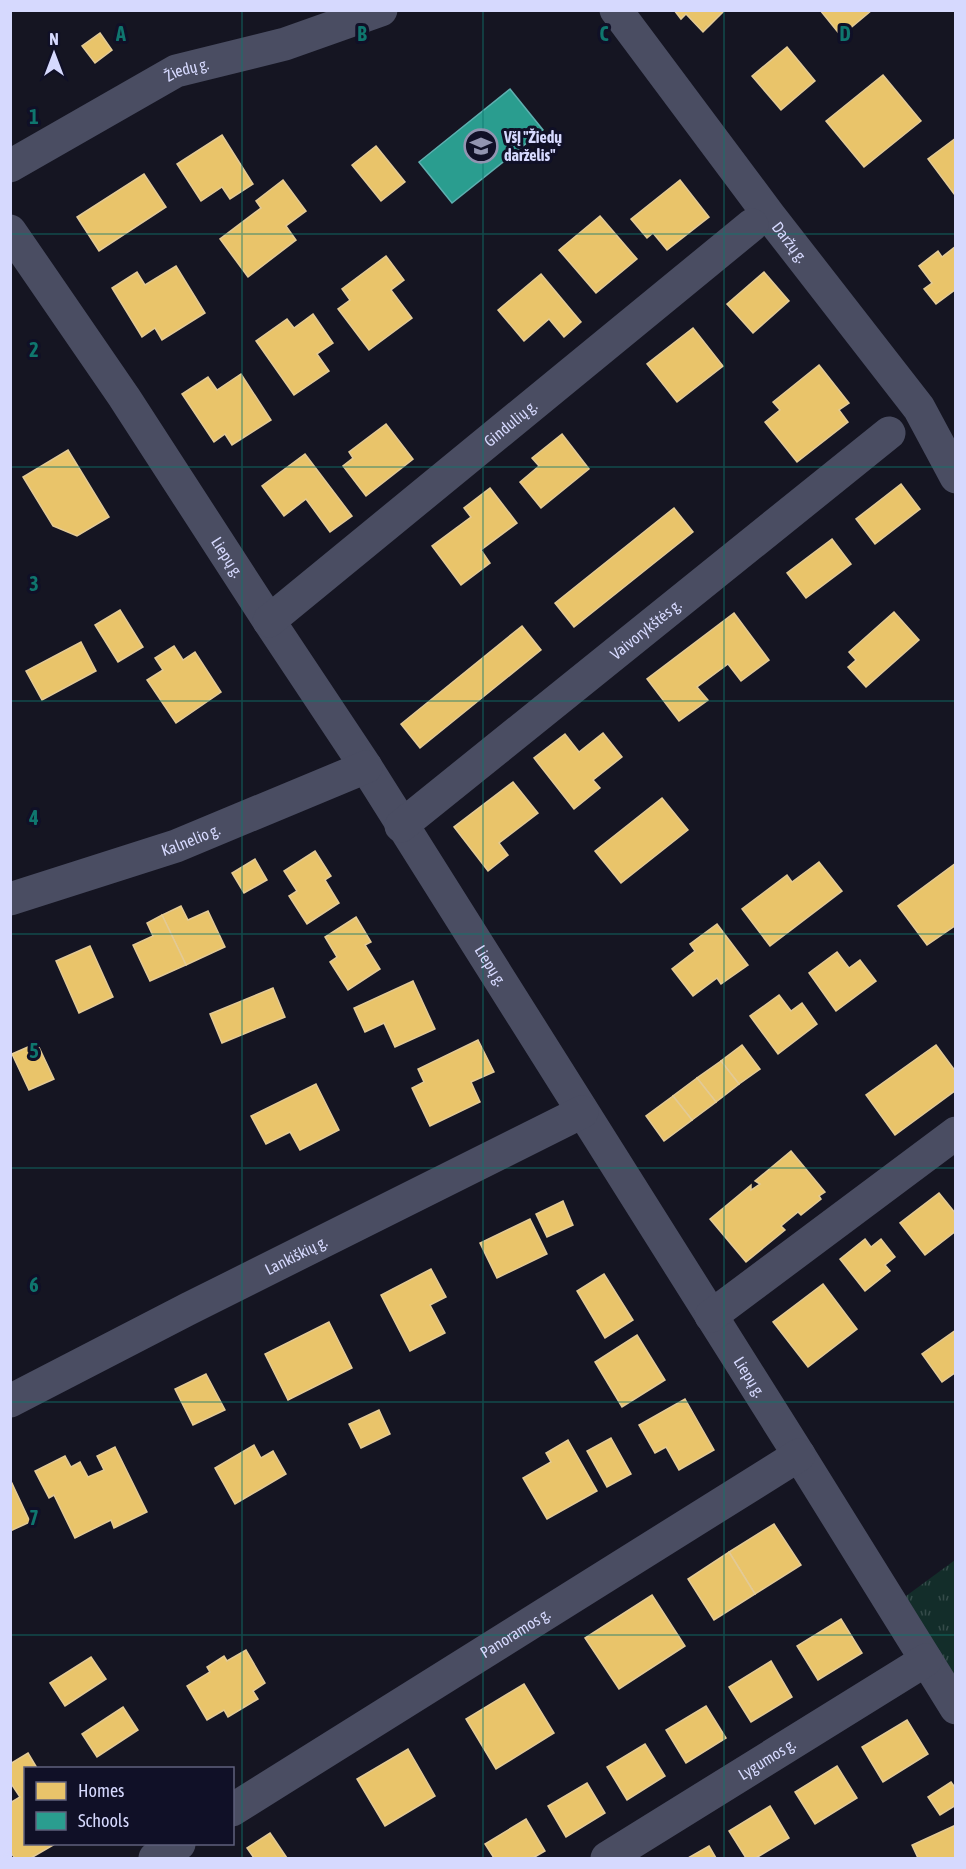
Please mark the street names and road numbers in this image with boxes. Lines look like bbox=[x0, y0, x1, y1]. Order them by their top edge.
street label: Žiedų g. bbox=[161, 54, 211, 85]
street label: Daržų g. bbox=[769, 218, 811, 266]
street label: Gindulių g. bbox=[480, 396, 540, 450]
street label: Liepų g. bbox=[208, 533, 247, 581]
street label: Vaivorykštės g. bbox=[606, 595, 685, 663]
street label: Kalnelio g. bbox=[159, 820, 223, 859]
street label: Liepų g. bbox=[471, 942, 510, 989]
street label: Lankiškių g. bbox=[262, 1232, 330, 1278]
street label: Liepų g. bbox=[730, 1353, 769, 1401]
street label: Panoramos g. bbox=[477, 1604, 553, 1661]
street label: Lygumos g. bbox=[735, 1734, 799, 1783]

